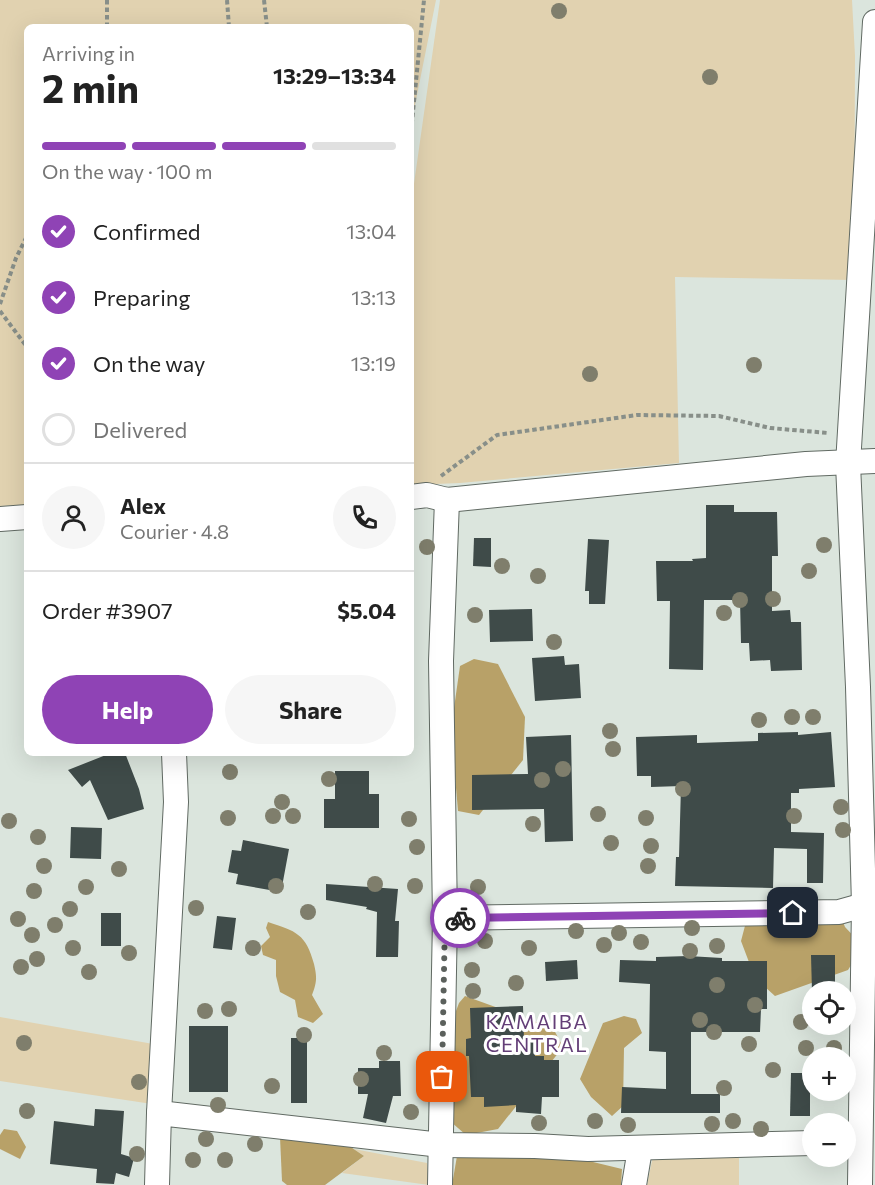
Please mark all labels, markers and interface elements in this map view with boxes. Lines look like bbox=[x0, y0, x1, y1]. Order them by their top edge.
text: Arriving in bbox=[42, 41, 135, 65]
text: 13:29–13:34 bbox=[273, 62, 396, 89]
text: 2 min bbox=[42, 63, 139, 111]
text: On the way · 100 m bbox=[42, 159, 212, 183]
icon: check bbox=[42, 215, 75, 248]
text: Confirmed bbox=[93, 218, 200, 245]
text: 13:04 bbox=[346, 219, 396, 243]
icon: check bbox=[42, 281, 75, 314]
text: Preparing bbox=[93, 284, 190, 311]
text: 13:13 bbox=[351, 285, 396, 309]
icon: check bbox=[42, 347, 75, 380]
text: On the way bbox=[93, 350, 205, 377]
text: 13:19 bbox=[351, 351, 396, 375]
text: Delivered bbox=[93, 416, 187, 443]
button: person bbox=[42, 486, 105, 549]
button: phone bbox=[333, 486, 396, 549]
text: Alex bbox=[120, 492, 166, 519]
text: Courier · 4.8 bbox=[120, 519, 229, 543]
text: Order #3907 bbox=[42, 597, 173, 624]
text: $5.04 bbox=[337, 597, 396, 624]
button: Help bbox=[42, 675, 213, 744]
button: Share bbox=[225, 675, 396, 744]
pin bbox=[767, 887, 818, 938]
courier bbox=[430, 888, 490, 948]
icon: home bbox=[776, 896, 809, 929]
icon: bike bbox=[444, 902, 477, 935]
map controls bbox=[802, 981, 856, 1167]
button: locate bbox=[802, 981, 856, 1035]
district label: KAMAIBA CENTRAL bbox=[486, 1009, 588, 1056]
button: + bbox=[802, 1047, 856, 1101]
pin bbox=[416, 1051, 467, 1102]
icon: bag bbox=[425, 1060, 458, 1093]
button: − bbox=[802, 1113, 856, 1167]

